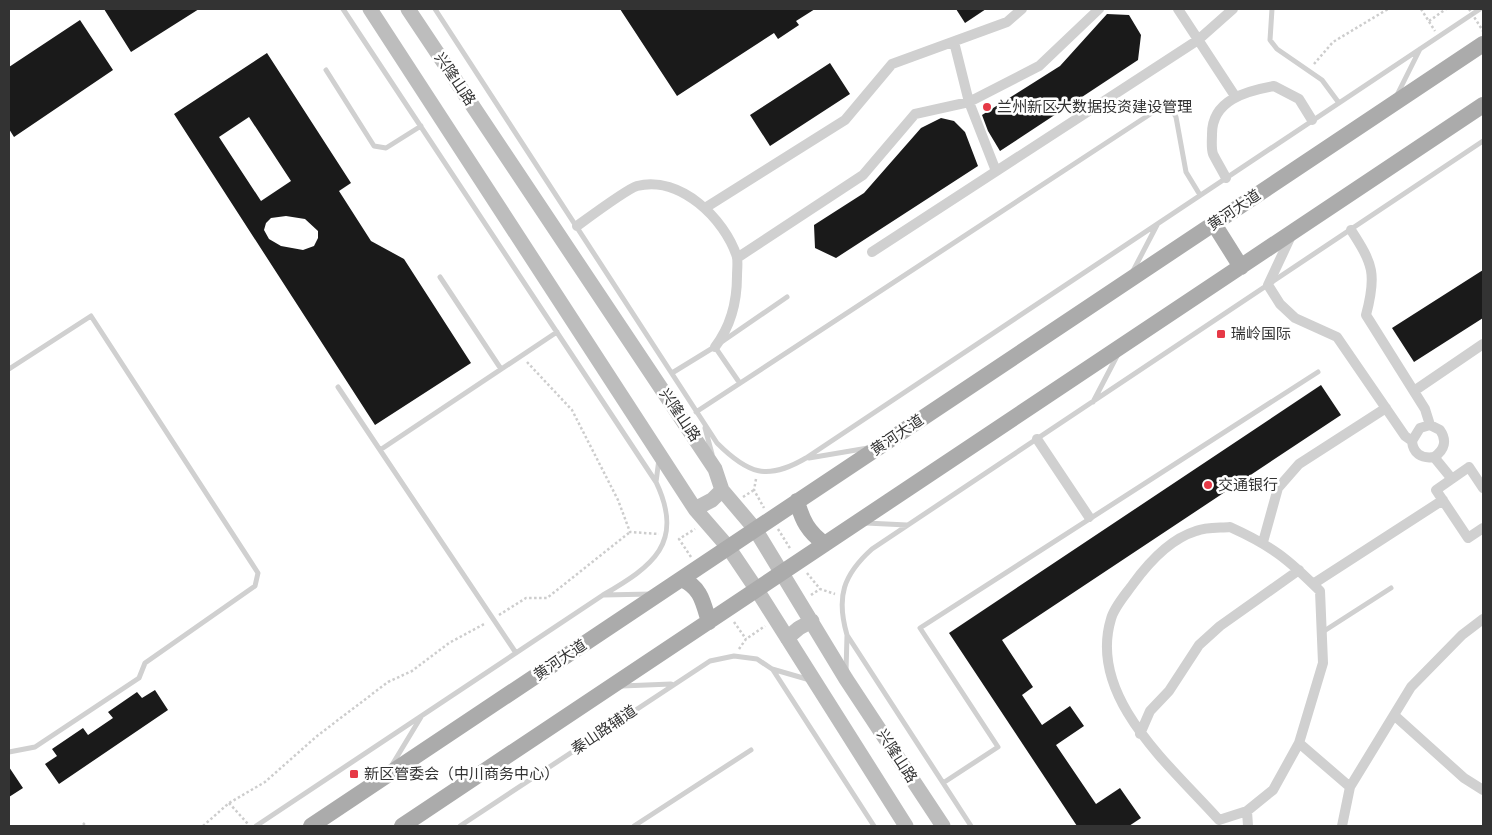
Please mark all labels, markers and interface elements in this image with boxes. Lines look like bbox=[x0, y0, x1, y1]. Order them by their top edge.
street label: 兴隆山路 bbox=[431, 49, 479, 109]
place label: 兰州新区大数据投资建设管理 bbox=[997, 98, 1192, 116]
marker: 兰州新区大数据投资建设管理 bbox=[981, 101, 993, 113]
street label: 黄河大道 bbox=[1204, 186, 1264, 234]
place label: 瑞岭国际 bbox=[1231, 325, 1291, 343]
marker: 瑞岭国际 bbox=[1215, 328, 1227, 340]
street label: 兴隆山路 bbox=[656, 385, 704, 445]
street label: 黄河大道 bbox=[867, 411, 927, 459]
place label: 交通银行 bbox=[1218, 476, 1278, 494]
marker: 交通银行 bbox=[1202, 479, 1214, 491]
street label: 黄河大道 bbox=[530, 636, 590, 684]
street label: 秦山路辅道 bbox=[568, 702, 640, 758]
street label: 兴隆山路 bbox=[873, 726, 921, 786]
place label: 新区管委会（中川商务中心） bbox=[364, 765, 559, 783]
marker: 新区管委会（中川商务中心） bbox=[348, 768, 360, 780]

